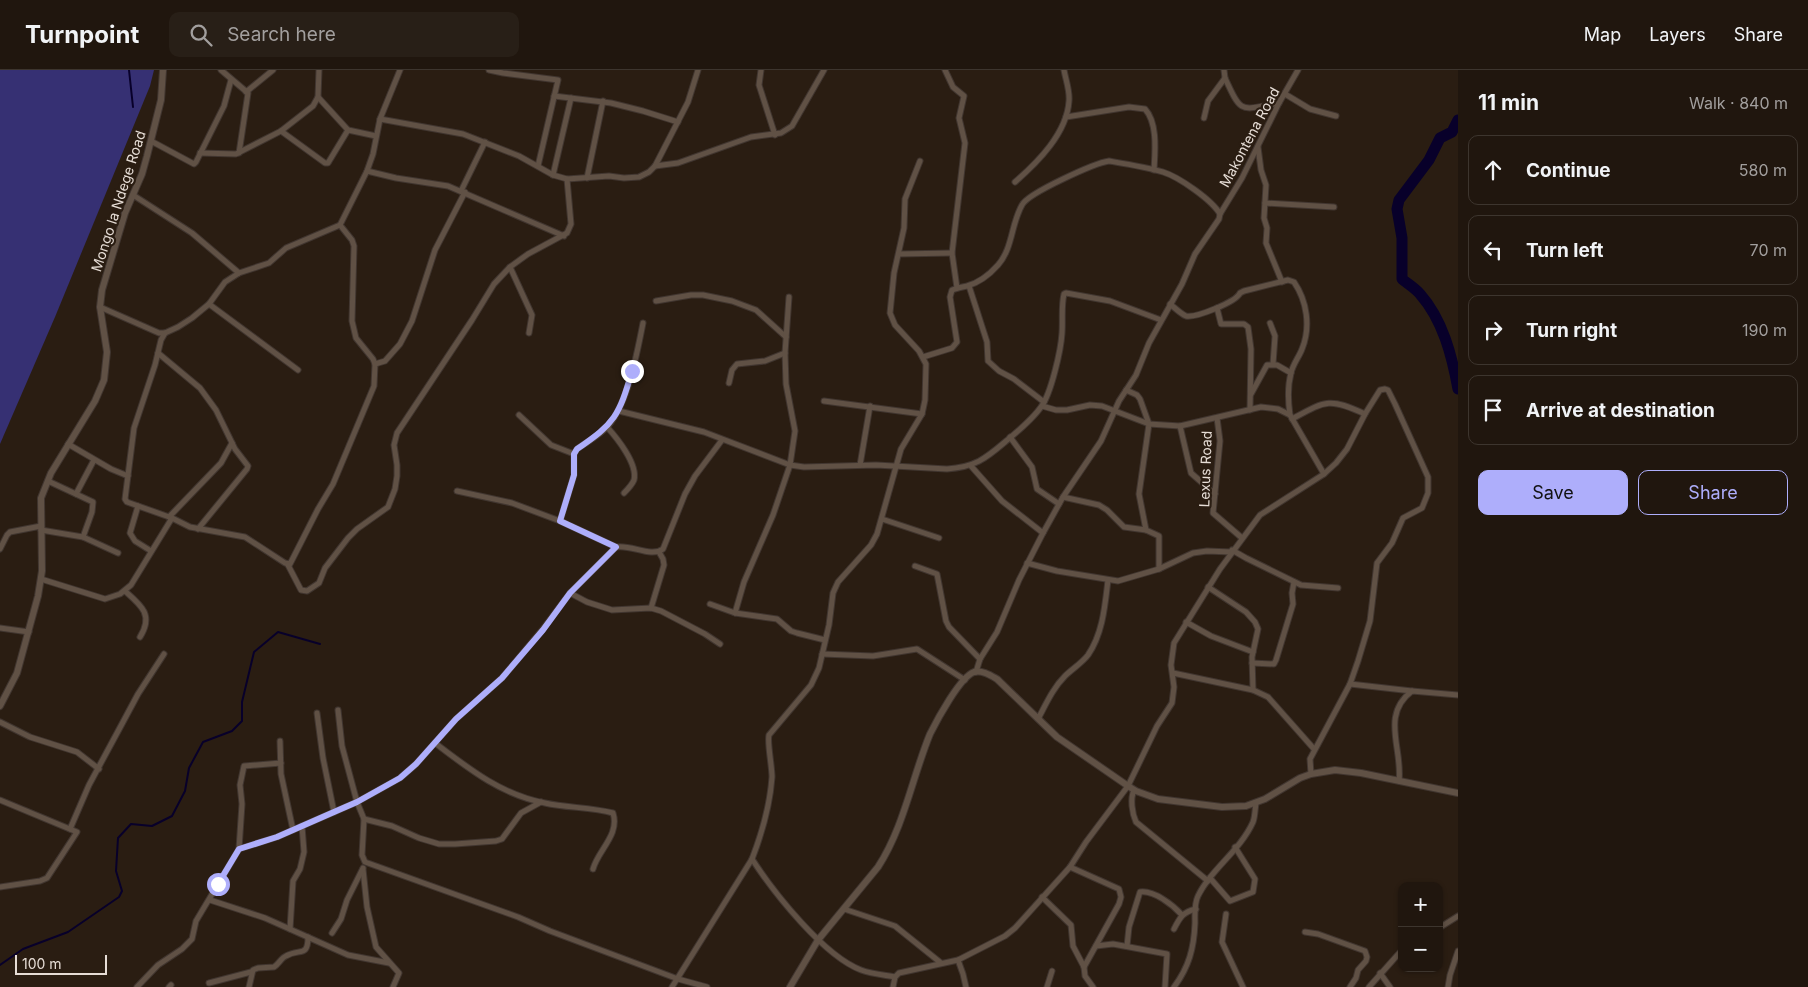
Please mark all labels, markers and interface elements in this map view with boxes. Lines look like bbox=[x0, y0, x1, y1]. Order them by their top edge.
search box bbox=[169, 12, 519, 57]
text: Turnpoint bbox=[25, 20, 139, 49]
icon: search bbox=[187, 21, 215, 49]
text: Search here bbox=[227, 23, 336, 46]
text: Map bbox=[1584, 24, 1621, 45]
text: Layers bbox=[1649, 24, 1706, 45]
text: Share bbox=[1734, 24, 1783, 45]
street label: Makontena Road bbox=[1215, 84, 1283, 190]
text: 11 min bbox=[1478, 90, 1539, 115]
text: Walk · 840 m bbox=[1689, 93, 1788, 113]
street label: Mongo la Ndege Road bbox=[87, 128, 149, 274]
icon: ahead bbox=[1479, 156, 1507, 184]
text: Continue bbox=[1526, 159, 1611, 182]
text: 580 m bbox=[1739, 160, 1787, 180]
icon: left bbox=[1479, 236, 1507, 264]
text: Turn left bbox=[1526, 239, 1604, 262]
text: 70 m bbox=[1750, 240, 1787, 260]
icon: right bbox=[1479, 316, 1507, 344]
text: Turn right bbox=[1526, 319, 1617, 342]
text: 190 m bbox=[1742, 320, 1787, 340]
route end bbox=[621, 360, 644, 383]
icon: arrive bbox=[1479, 396, 1507, 424]
text: Arrive at destination bbox=[1526, 399, 1715, 422]
street label: Lexus Road bbox=[1195, 430, 1215, 508]
button: Save bbox=[1478, 470, 1628, 515]
button: Share bbox=[1638, 470, 1788, 515]
route start bbox=[207, 873, 230, 896]
map controls bbox=[1398, 882, 1443, 972]
button: + bbox=[1398, 882, 1443, 927]
button: − bbox=[1398, 927, 1443, 972]
scale bar bbox=[15, 952, 108, 975]
text: 100 m bbox=[22, 955, 62, 972]

